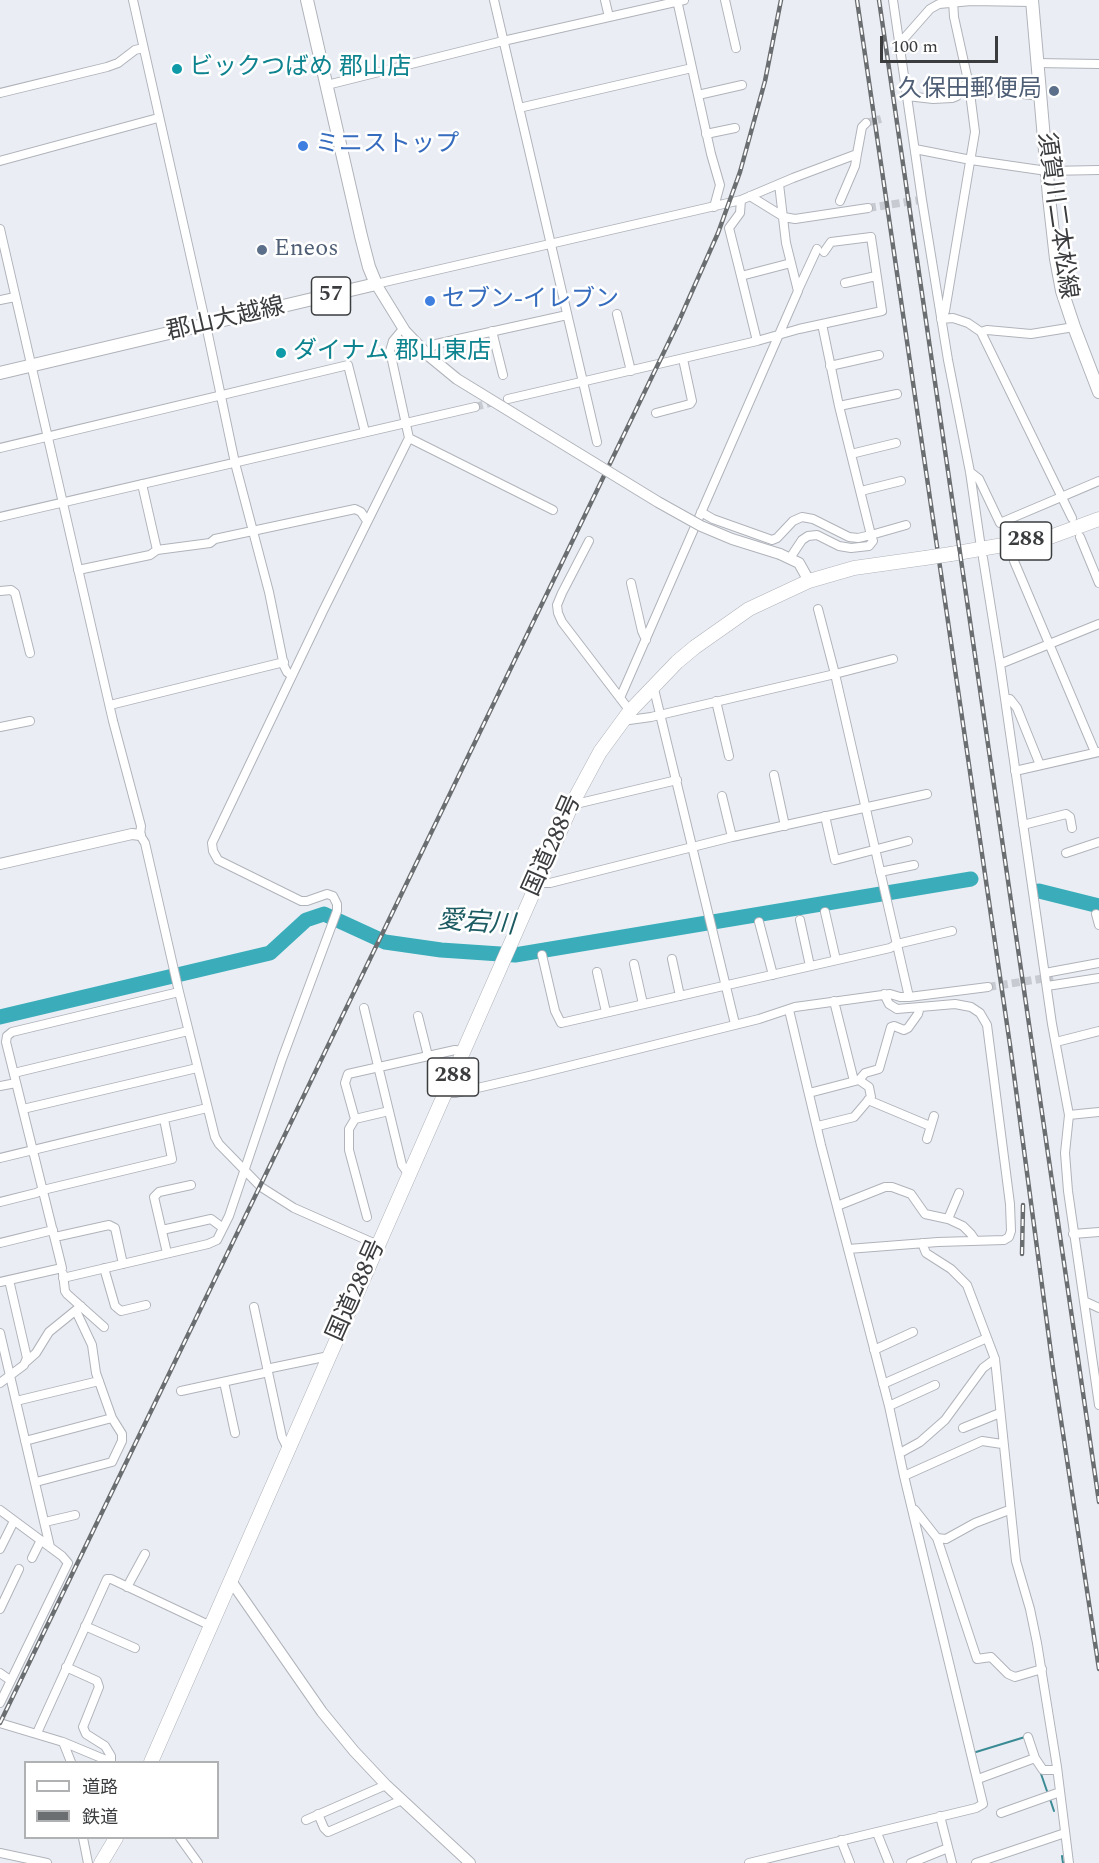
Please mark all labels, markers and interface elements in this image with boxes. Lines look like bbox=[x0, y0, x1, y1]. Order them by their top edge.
scale bar bbox=[883, 24, 1002, 62]
text: 100 m bbox=[891, 33, 938, 60]
place label: ビックつばめ 郡山店 bbox=[189, 55, 411, 83]
marker: ビックつばめ 郡山店 bbox=[170, 62, 184, 76]
place label: 久保田郵便局 bbox=[898, 77, 1042, 105]
marker: 久保田郵便局 bbox=[1047, 84, 1061, 98]
street label: 須賀川二本松線 bbox=[1029, 131, 1081, 301]
place label: ミニストップ bbox=[315, 132, 459, 160]
marker: ミニストップ bbox=[296, 139, 310, 153]
place label: Eneos bbox=[274, 236, 339, 264]
marker: Eneos bbox=[255, 243, 269, 257]
road number: 57 bbox=[312, 277, 350, 315]
place label: セブン-イレブン bbox=[442, 287, 619, 315]
street label: 郡山大越線 bbox=[164, 293, 288, 349]
marker: セブン-イレブン bbox=[423, 294, 437, 308]
place label: ダイナム 郡山東店 bbox=[293, 339, 491, 367]
marker: ダイナム 郡山東店 bbox=[274, 346, 288, 360]
road number: 288 bbox=[1000, 522, 1052, 560]
street label: 国道288号 bbox=[519, 791, 589, 901]
water label: 愛宕川 bbox=[436, 907, 516, 943]
road number: 288 bbox=[428, 1058, 478, 1096]
street label: 国道288号 bbox=[323, 1236, 393, 1346]
legend bbox=[24, 1761, 219, 1839]
text: 道路 bbox=[82, 1774, 118, 1801]
text: 鉄道 bbox=[82, 1804, 118, 1831]

